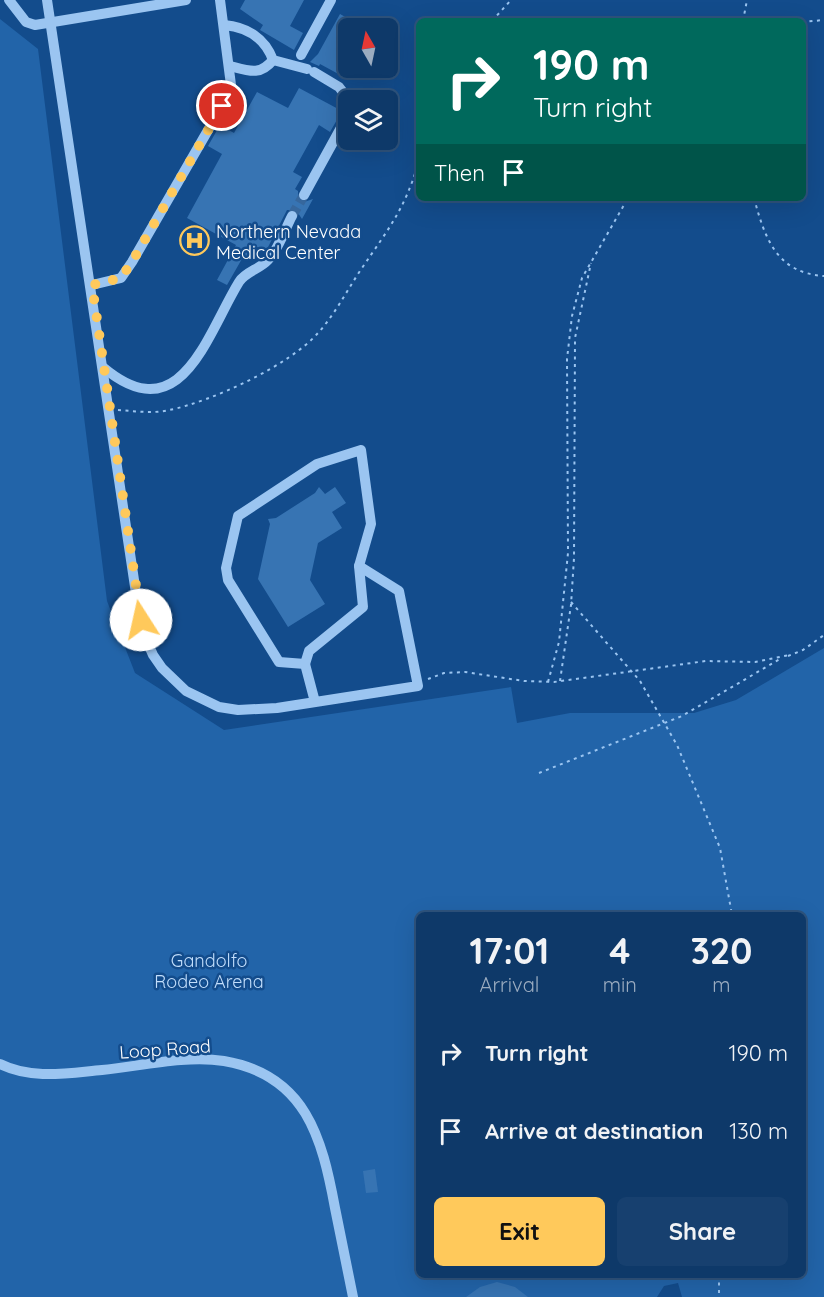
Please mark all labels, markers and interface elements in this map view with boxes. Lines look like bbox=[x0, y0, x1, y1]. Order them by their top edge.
north arrow bbox=[338, 18, 398, 78]
map controls bbox=[338, 18, 398, 150]
text: 190 m bbox=[533, 38, 649, 91]
icon: right bbox=[434, 42, 512, 120]
pin bbox=[196, 80, 247, 131]
icon: arrive bbox=[205, 89, 238, 122]
button: layers bbox=[338, 90, 398, 150]
text: Turn right bbox=[533, 90, 652, 124]
icon: arrive bbox=[497, 156, 530, 189]
text: Then bbox=[434, 159, 485, 187]
place label: Northern Nevada Medical Center bbox=[216, 220, 361, 264]
hospital icon: Northern Nevada Medical Center bbox=[179, 225, 211, 257]
position arrow bbox=[109, 588, 173, 652]
text: 17:01 bbox=[470, 928, 549, 973]
text: 4 bbox=[609, 928, 630, 973]
text: 320 bbox=[691, 928, 752, 973]
park label: Gandolfo Rodeo Arena bbox=[154, 949, 264, 993]
text: Arrival bbox=[479, 972, 539, 997]
text: min bbox=[603, 972, 637, 997]
text: m bbox=[712, 972, 731, 997]
street label: Loop Road bbox=[118, 1034, 212, 1064]
icon: right bbox=[434, 1037, 467, 1070]
text: Turn right bbox=[485, 1039, 589, 1067]
text: 190 m bbox=[728, 1039, 788, 1067]
icon: arrive bbox=[434, 1115, 467, 1148]
text: Arrive at destination bbox=[485, 1117, 703, 1145]
text: 130 m bbox=[729, 1117, 788, 1145]
button: Exit bbox=[434, 1197, 605, 1266]
button: Share bbox=[617, 1197, 788, 1266]

